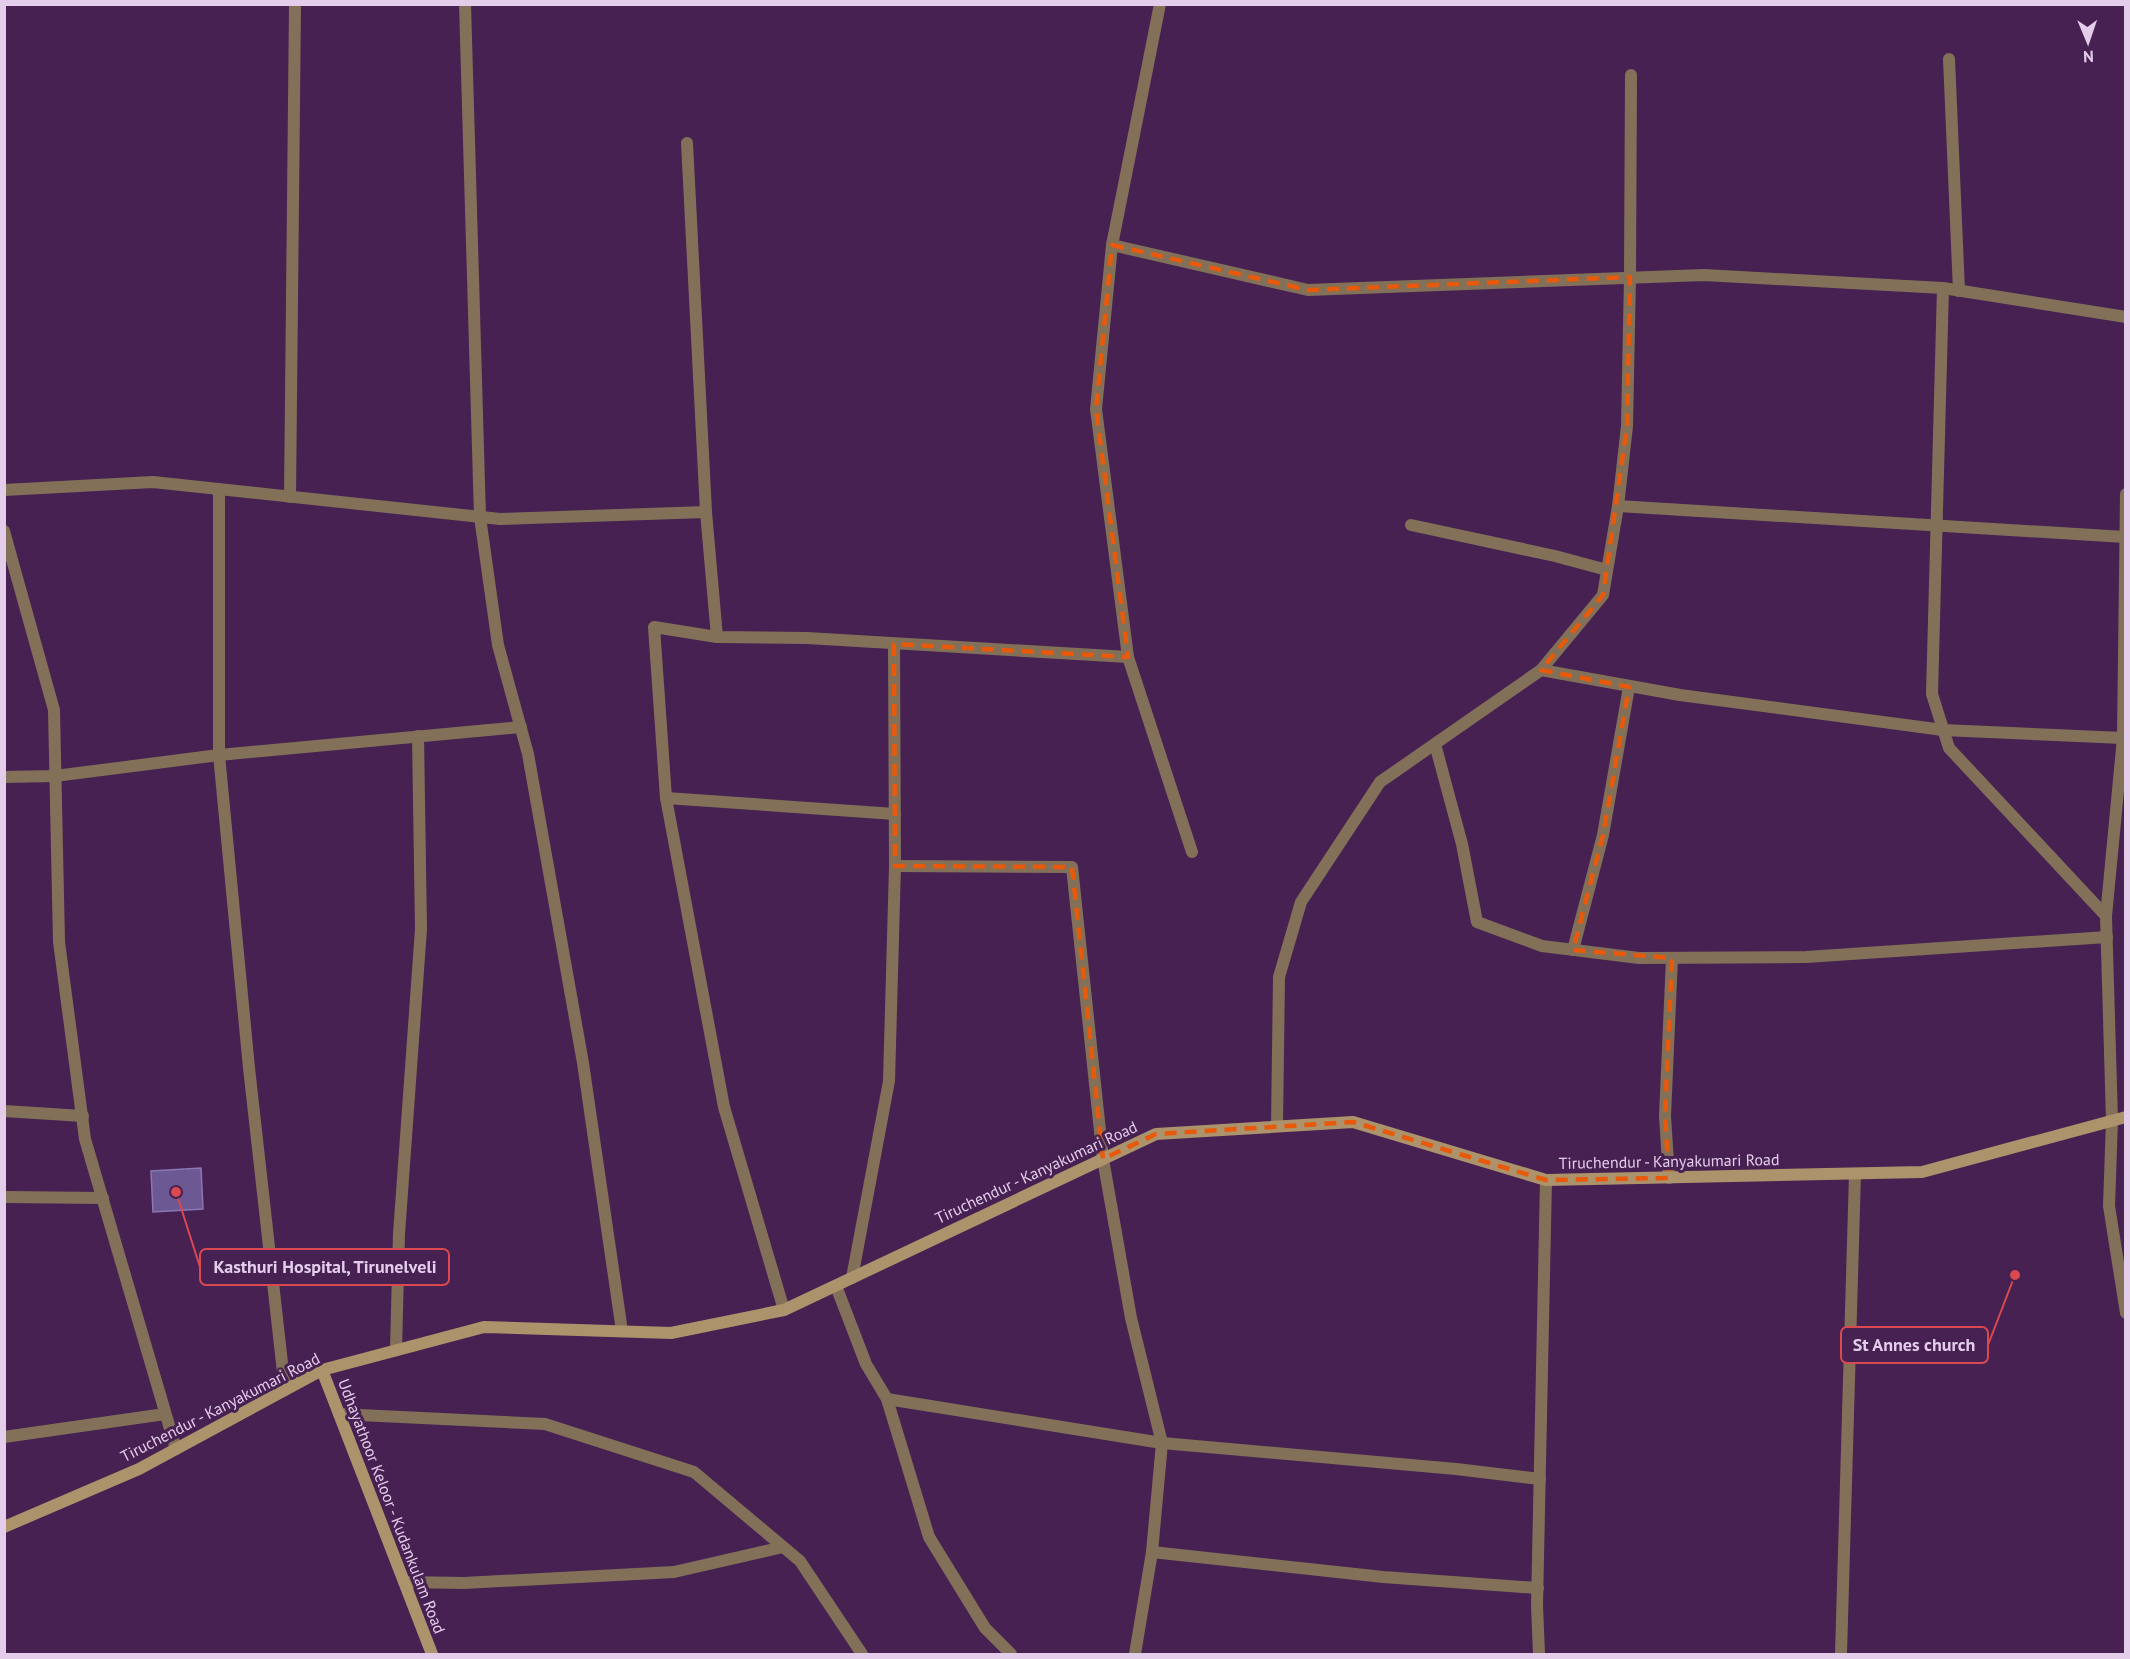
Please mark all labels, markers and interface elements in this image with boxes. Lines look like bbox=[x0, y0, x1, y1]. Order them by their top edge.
north arrow bbox=[2058, 12, 2118, 72]
text: N bbox=[2083, 47, 2094, 67]
street label: Tiruchendur - Kanyakumari Road bbox=[932, 1116, 1140, 1228]
street label: Tiruchendur - Kanyakumari Road bbox=[1558, 1149, 1780, 1173]
callout: Kasthuri Hospital, Tirunelveli bbox=[200, 1249, 449, 1285]
text: Kasthuri Hospital, Tirunelveli bbox=[213, 1255, 437, 1278]
callout: St Annes church bbox=[1841, 1327, 1988, 1363]
text: St Annes church bbox=[1853, 1333, 1975, 1356]
street label: Tiruchendur - Kanyakumari Road bbox=[117, 1348, 323, 1466]
street label: Udhayathoor Keloor - Kudankulam Road bbox=[334, 1376, 450, 1636]

